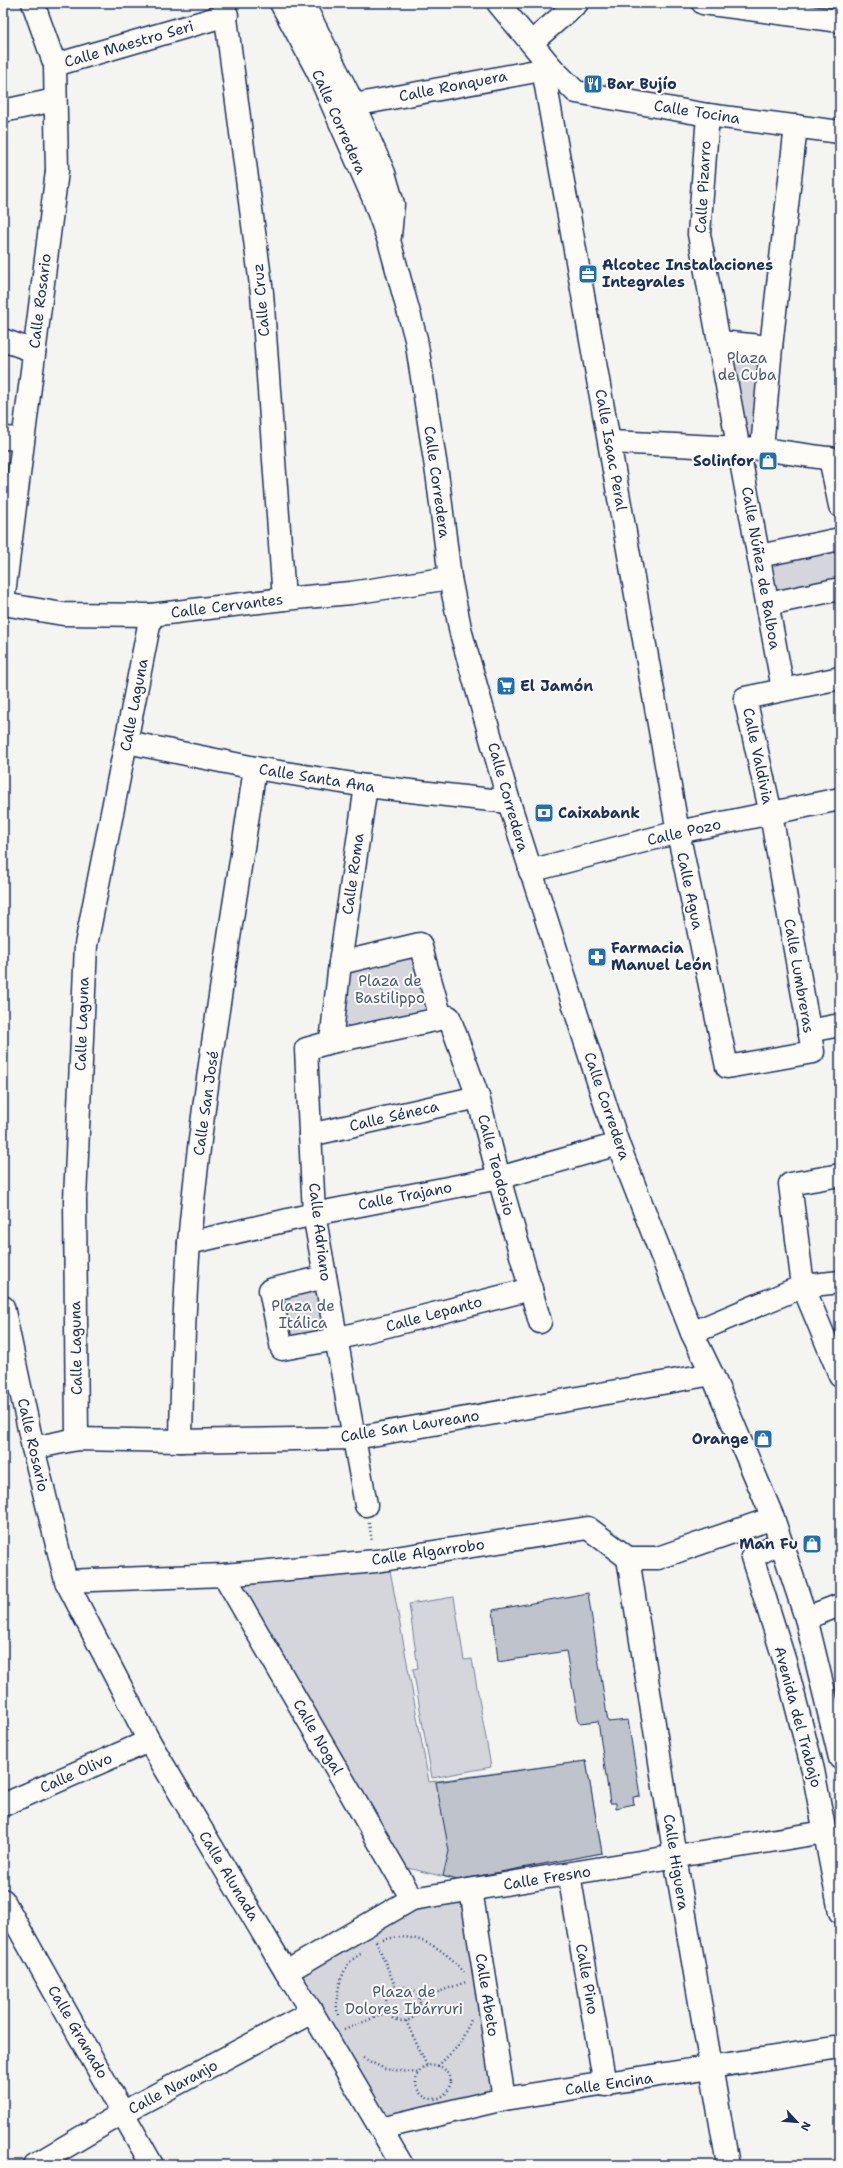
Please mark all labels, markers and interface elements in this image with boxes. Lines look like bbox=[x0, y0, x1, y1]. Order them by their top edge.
street label: Calle Maestro Seri bbox=[62, 16, 196, 72]
street label: Calle Corredera bbox=[307, 66, 371, 178]
street label: Calle Ronquera bbox=[397, 66, 509, 106]
restaurant icon: Bar Bujío bbox=[582, 73, 604, 95]
place label: Bar Bujío bbox=[607, 74, 677, 94]
street label: Calle Tocina bbox=[653, 95, 742, 129]
street label: Calle Pizarro bbox=[691, 140, 715, 234]
street label: Calle Rosario bbox=[24, 252, 56, 350]
place label: Alcotec Instalaciones Integrales bbox=[602, 255, 773, 292]
street label: Calle Cruz bbox=[248, 263, 274, 337]
office icon: Alcotec Instalaciones Integrales bbox=[577, 263, 599, 285]
park label: Plaza de Cuba bbox=[718, 348, 777, 385]
street label: Calle Isaac Peral bbox=[590, 388, 632, 513]
street label: Calle Corredera bbox=[419, 425, 455, 540]
shop icon: Solinfor bbox=[757, 450, 779, 472]
place label: Solinfor bbox=[693, 451, 754, 471]
street label: Calle Núñez de Balboa bbox=[737, 485, 785, 652]
street label: Calle Cervantes bbox=[170, 589, 284, 623]
street label: Calle Laguna bbox=[115, 656, 153, 753]
supermarket icon: El Jamón bbox=[495, 675, 517, 697]
place label: El Jamón bbox=[520, 676, 593, 696]
street label: Calle Valdivia bbox=[738, 706, 778, 807]
street label: Calle Corredera bbox=[483, 740, 533, 855]
street label: Calle Santa Ana bbox=[258, 759, 377, 797]
bank icon: Caixabank bbox=[533, 802, 555, 824]
place label: Caixabank bbox=[558, 803, 640, 823]
street label: Calle Pozo bbox=[645, 814, 723, 850]
street label: Calle Roma bbox=[337, 831, 369, 916]
street label: Calle Agua bbox=[672, 850, 708, 932]
street label: Calle Lumbreras bbox=[779, 917, 819, 1035]
place label: Farmacia Manuel León bbox=[611, 938, 712, 975]
pharmacy icon: Farmacia Manuel León bbox=[586, 946, 608, 968]
park label: Plaza de Bastilippo bbox=[355, 971, 425, 1008]
street label: Calle Laguna bbox=[70, 976, 94, 1071]
street label: Calle San José bbox=[189, 1049, 223, 1157]
street label: Calle Corredera bbox=[579, 1049, 635, 1163]
street label: Calle Séneca bbox=[347, 1096, 441, 1136]
street label: Calle Teodosio bbox=[473, 1112, 519, 1218]
street label: Calle Trajano bbox=[356, 1177, 454, 1215]
street label: Calle Adriano bbox=[304, 1182, 336, 1282]
street label: Calle Lepanto bbox=[384, 1292, 484, 1336]
park label: Plaza de Itálica bbox=[271, 1296, 335, 1333]
street label: Calle Laguna bbox=[65, 1300, 87, 1395]
street label: Calle Rosario bbox=[13, 1396, 53, 1494]
street label: Calle San Laureano bbox=[339, 1405, 481, 1447]
shop icon: Orange bbox=[752, 1428, 774, 1450]
place label: Orange bbox=[692, 1429, 749, 1449]
shop icon: Man Fu bbox=[801, 1533, 823, 1555]
street label: Calle Algarrobo bbox=[370, 1534, 486, 1570]
place label: Man Fu bbox=[739, 1534, 798, 1554]
street label: Avenida del Trabajo bbox=[770, 1644, 826, 1790]
street label: Calle Nogal bbox=[288, 1696, 348, 1779]
street label: Calle Olivo bbox=[37, 1748, 115, 1798]
street label: Calle Higuera bbox=[659, 1813, 694, 1912]
street label: Calle Alunada bbox=[194, 1827, 264, 1925]
street label: Calle Fresno bbox=[502, 1861, 592, 1895]
street label: Calle Pino bbox=[571, 1942, 603, 2016]
street label: Calle Abeto bbox=[471, 1952, 503, 2038]
street label: Calle Granado bbox=[43, 1982, 113, 2082]
park label: Plaza de Dolores Ibárruri bbox=[345, 1982, 463, 2019]
street label: Calle Naranjo bbox=[125, 2055, 221, 2119]
street label: Calle Encina bbox=[564, 2068, 655, 2100]
north arrow bbox=[777, 2102, 817, 2142]
text: N bbox=[797, 2119, 814, 2134]

